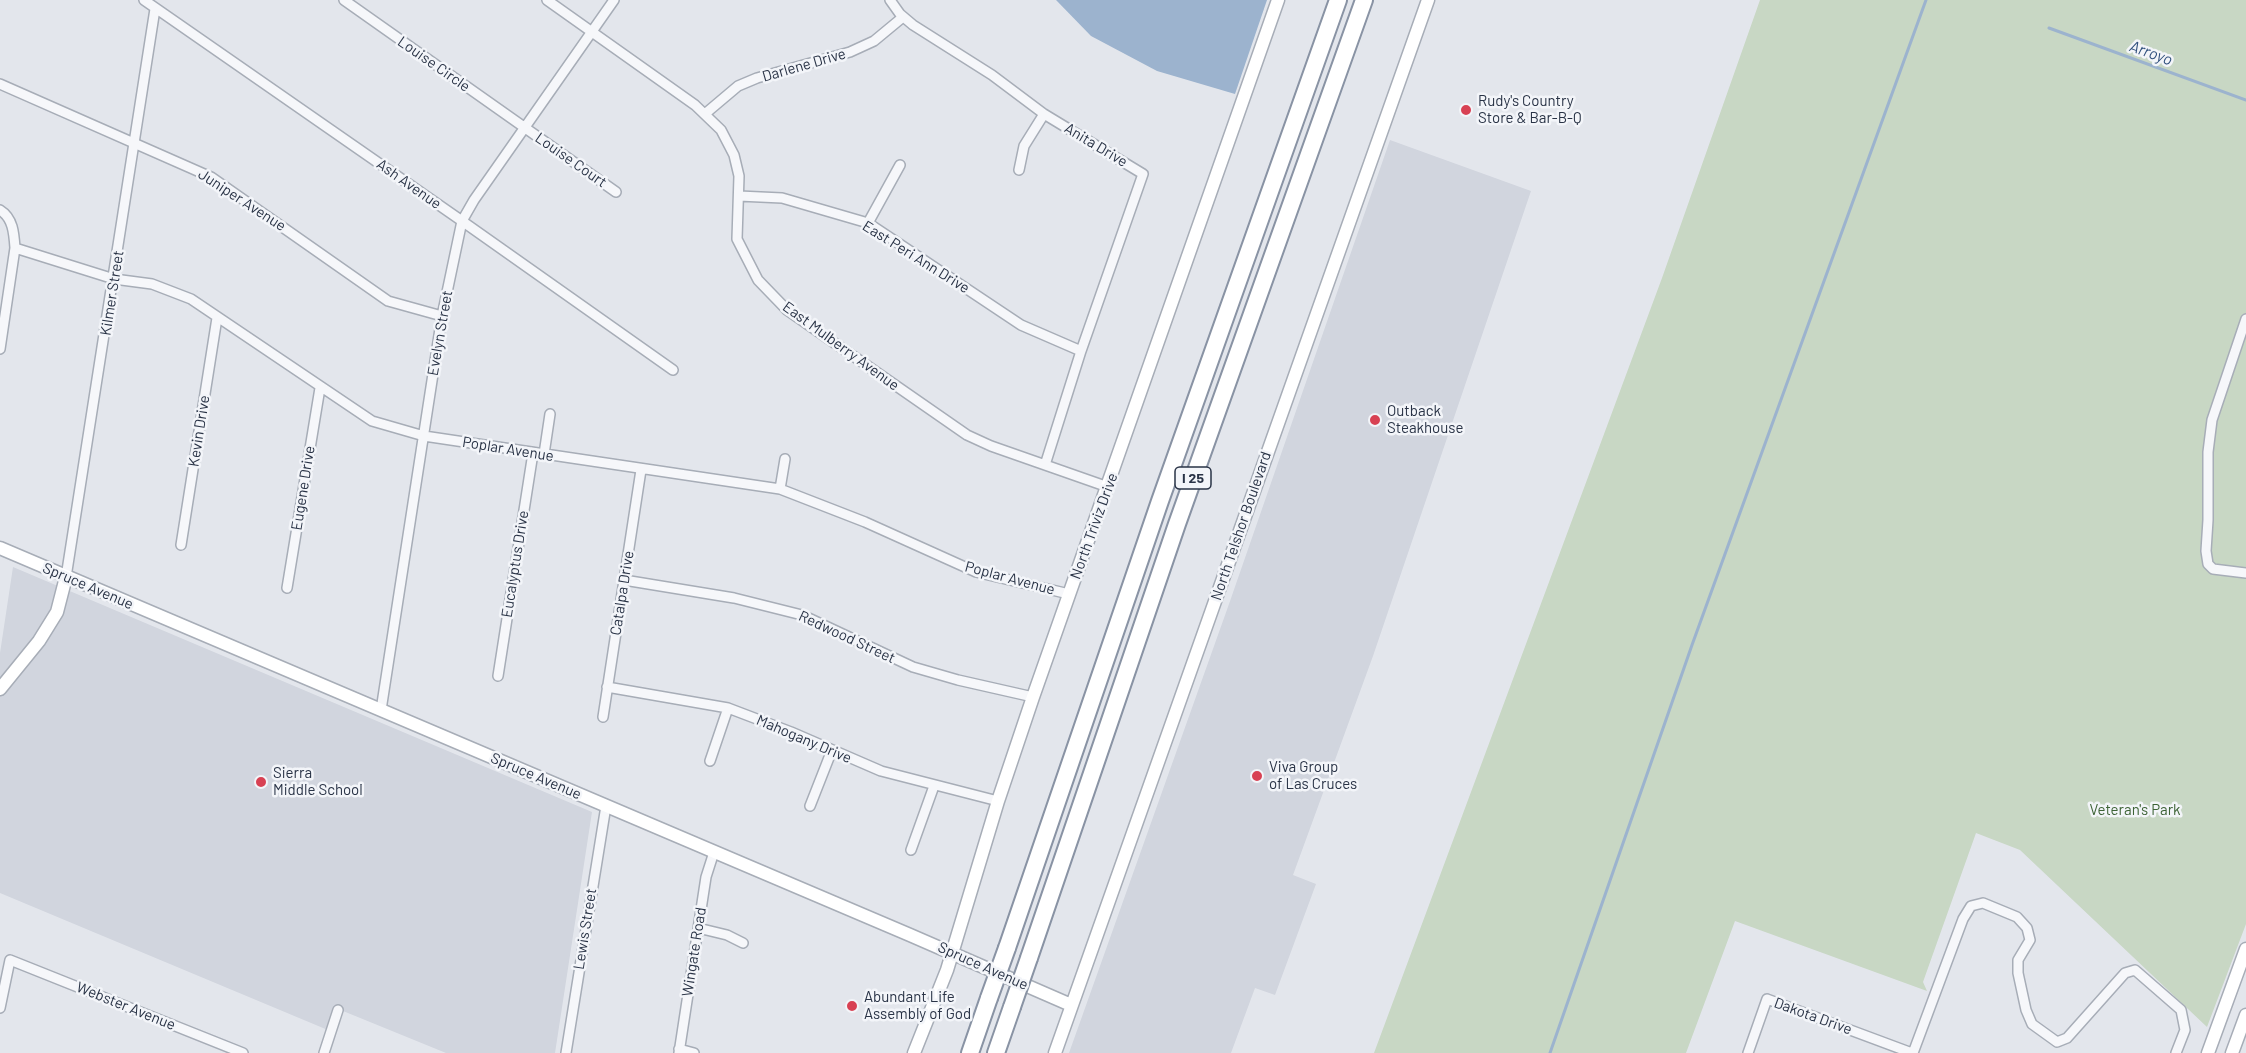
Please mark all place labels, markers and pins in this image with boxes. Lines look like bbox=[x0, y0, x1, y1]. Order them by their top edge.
place label: Rudy's Country Store & Bar-B-Q bbox=[1478, 92, 1582, 127]
marker: Rudy's Country Store & Bar-B-Q bbox=[1459, 103, 1473, 117]
place label: Outback Steakhouse bbox=[1387, 402, 1463, 437]
marker: Outback Steakhouse bbox=[1368, 413, 1382, 427]
place label: Viva Group of Las Cruces bbox=[1269, 758, 1357, 793]
place label: Sierra Middle School bbox=[273, 764, 363, 799]
marker: Viva Group of Las Cruces bbox=[1250, 769, 1264, 783]
marker: Sierra Middle School bbox=[254, 775, 268, 789]
place label: Abundant Life Assembly of God bbox=[864, 988, 971, 1023]
marker: Abundant Life Assembly of God bbox=[845, 999, 859, 1013]

